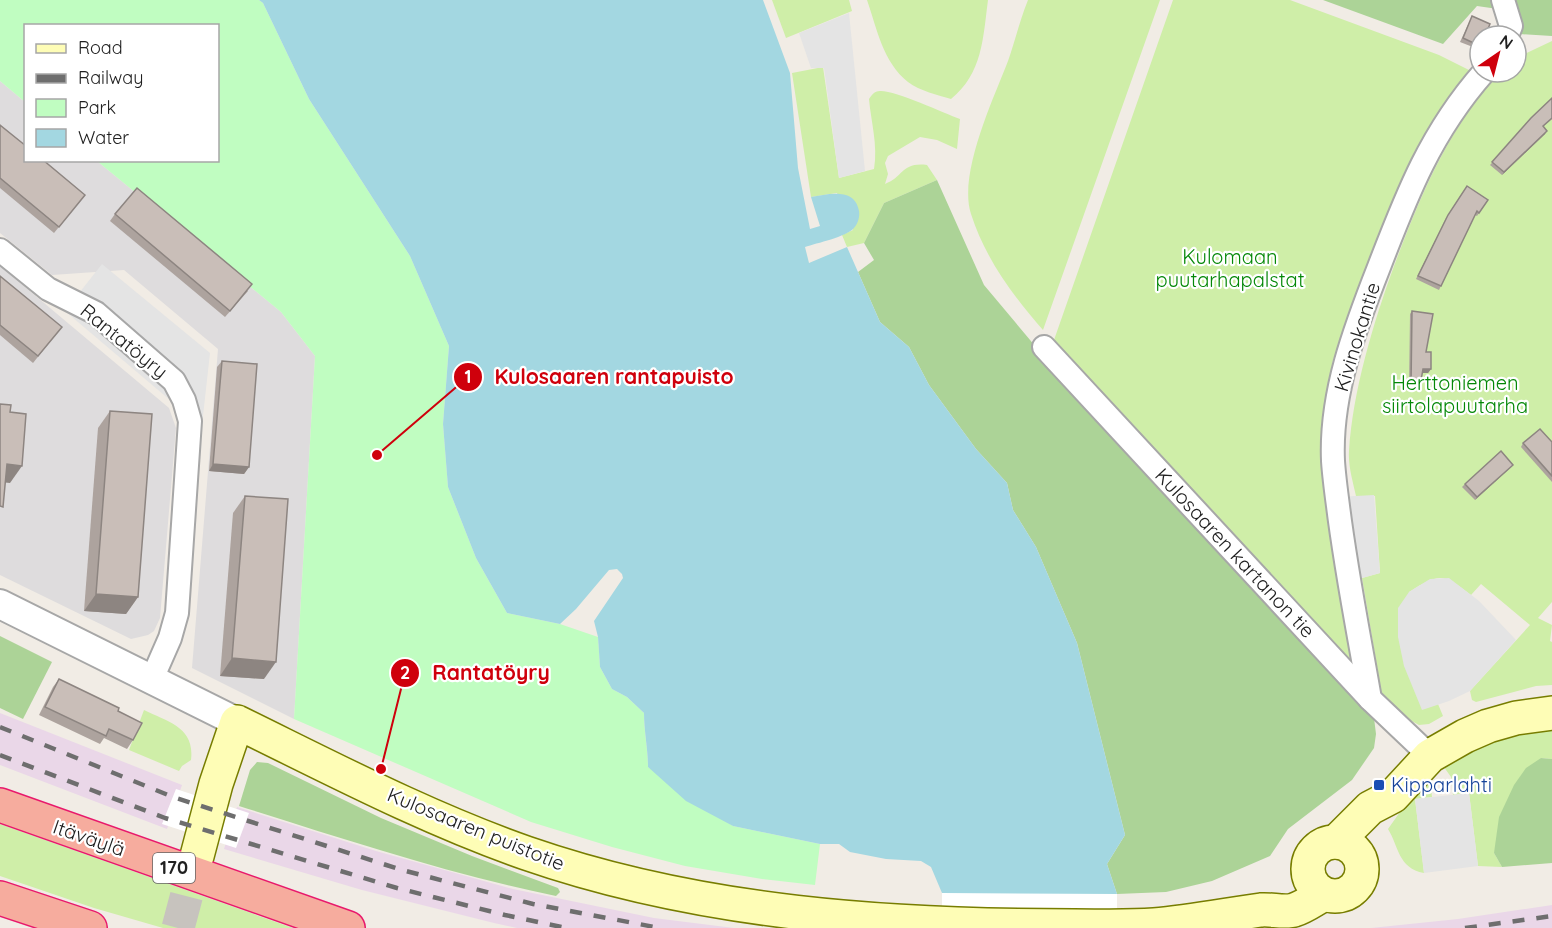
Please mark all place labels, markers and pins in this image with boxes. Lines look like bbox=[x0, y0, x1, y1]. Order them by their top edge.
callout: Kulosaaren rantapuisto bbox=[453, 357, 746, 396]
callout: Rantatöyry bbox=[390, 653, 562, 692]
place label: Kipparlahti bbox=[1391, 772, 1492, 797]
marker: Kipparlahti bbox=[1372, 778, 1386, 792]

